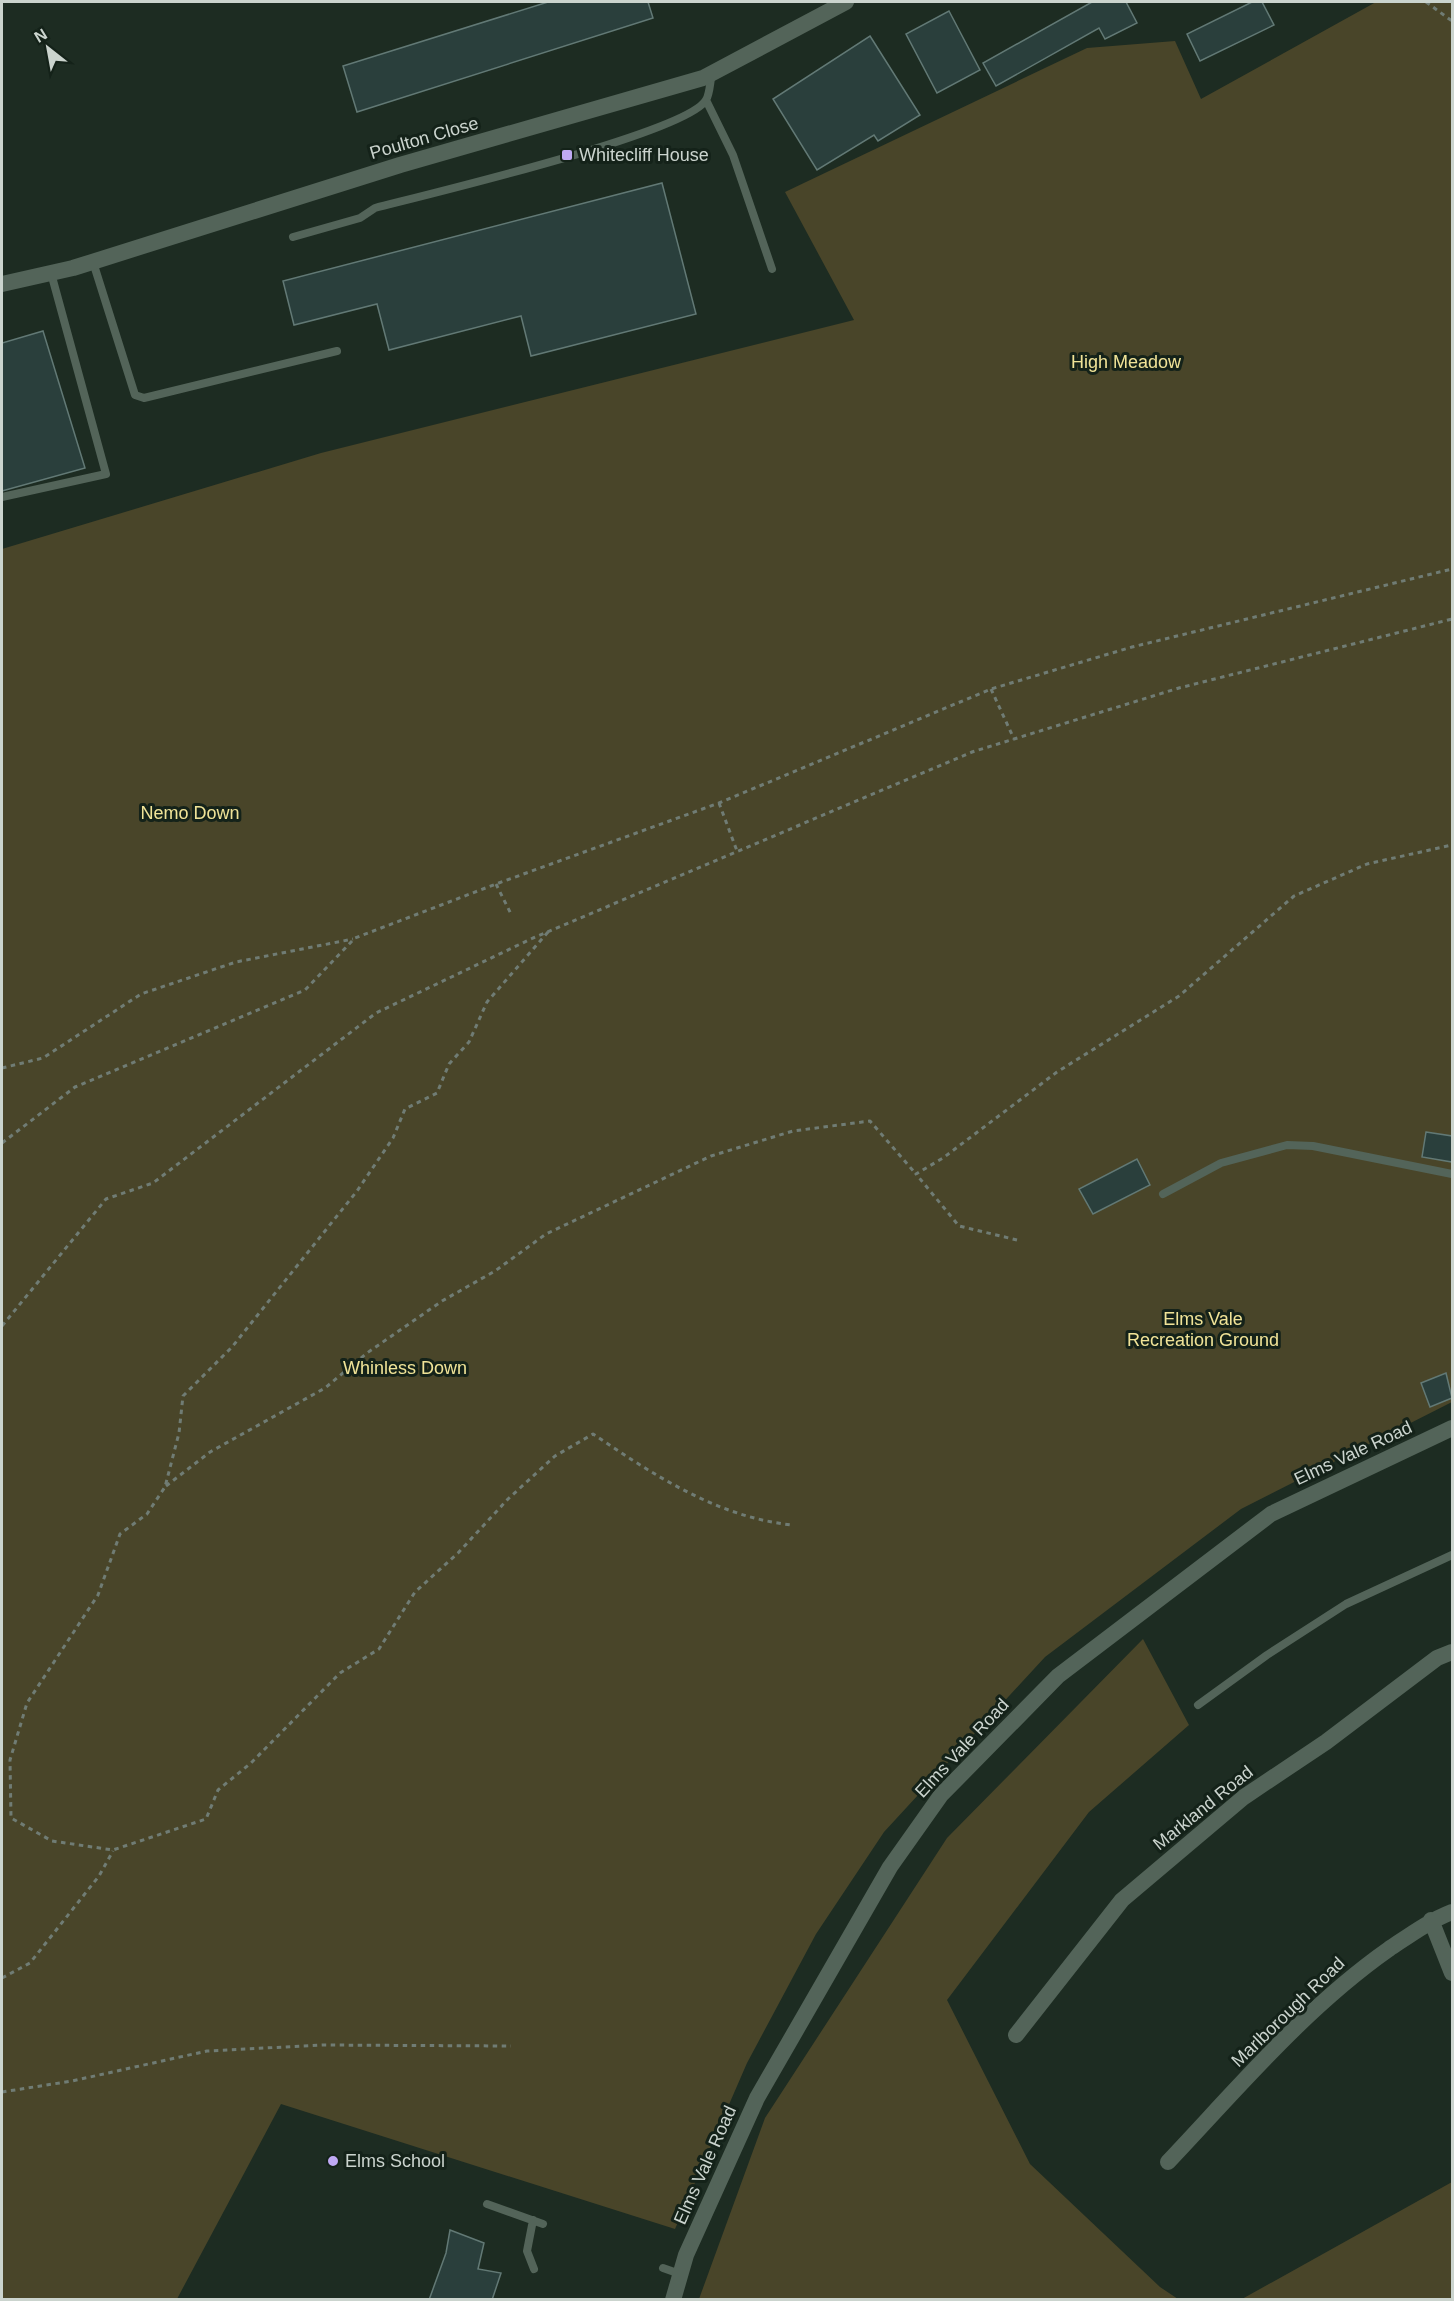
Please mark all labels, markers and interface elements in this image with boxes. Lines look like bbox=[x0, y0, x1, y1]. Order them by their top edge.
north arrow bbox=[18, 18, 78, 78]
text: N bbox=[31, 25, 50, 46]
street label: Poulton Close bbox=[367, 113, 481, 163]
place label: Whitecliff House bbox=[579, 145, 709, 165]
marker: Whitecliff House bbox=[560, 148, 574, 162]
park label: High Meadow bbox=[1071, 352, 1182, 372]
park label: Nemo Down bbox=[140, 803, 240, 823]
park label: Elms Vale Recreation Ground bbox=[1127, 1309, 1279, 1350]
park label: Whinless Down bbox=[343, 1358, 467, 1378]
street label: Elms Vale Road bbox=[1291, 1417, 1415, 1489]
street label: Elms Vale Road bbox=[911, 1694, 1013, 1802]
street label: Markland Road bbox=[1149, 1762, 1257, 1854]
street label: Marlborough Road bbox=[1227, 1953, 1349, 2071]
street label: Elms Vale Road bbox=[670, 2103, 740, 2227]
place label: Elms School bbox=[345, 2151, 445, 2171]
marker: Elms School bbox=[326, 2154, 340, 2168]

